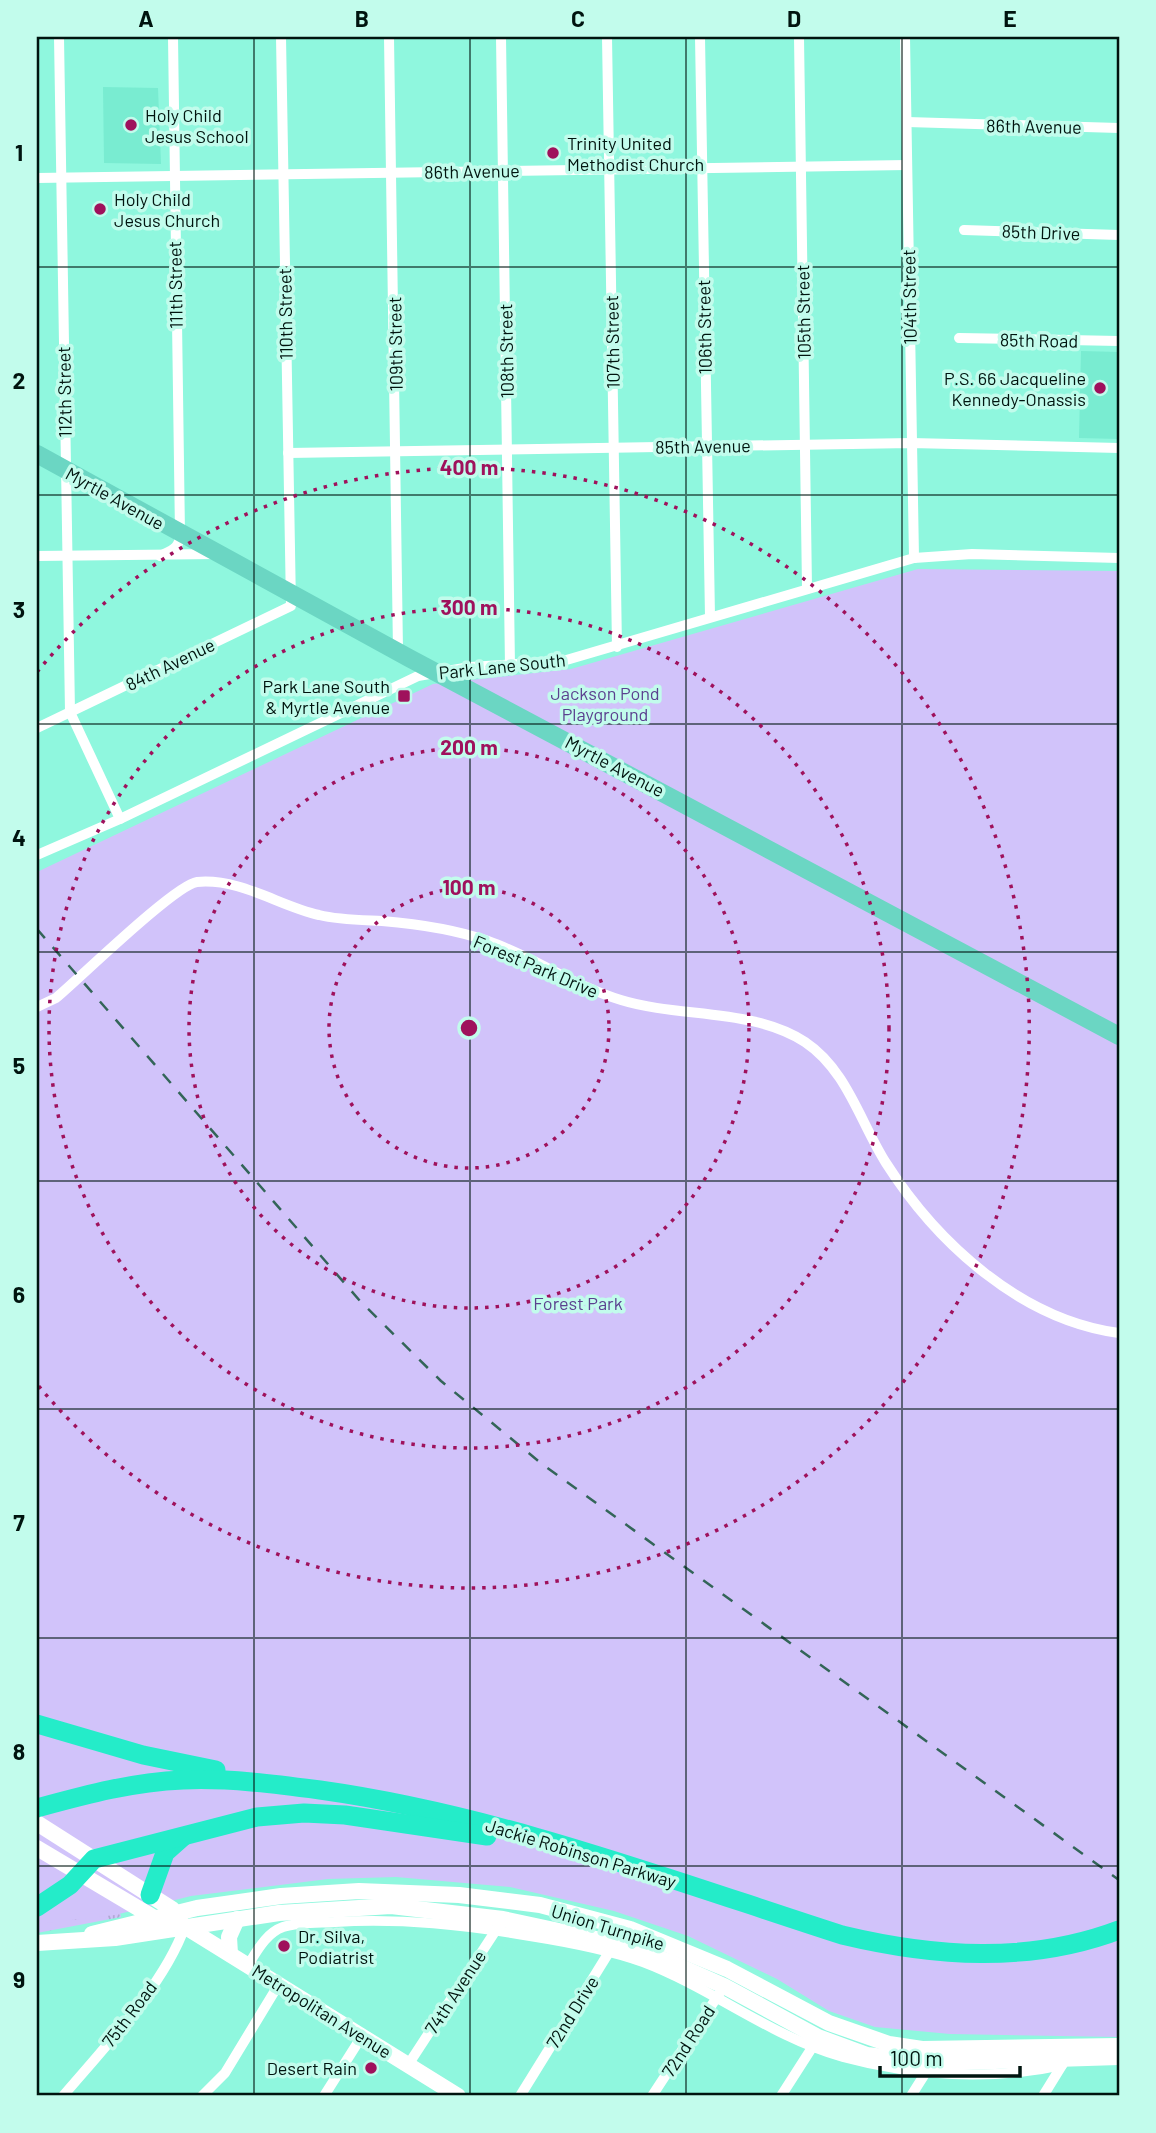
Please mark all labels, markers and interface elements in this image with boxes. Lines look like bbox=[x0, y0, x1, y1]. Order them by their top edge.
text: A bbox=[138, 4, 154, 32]
text: B bbox=[355, 4, 369, 32]
text: C bbox=[571, 4, 585, 32]
text: D bbox=[787, 4, 801, 32]
text: E bbox=[1003, 4, 1017, 32]
place label: Holy Child Jesus School bbox=[145, 104, 249, 147]
street label: 86th Avenue bbox=[986, 114, 1082, 138]
marker: Holy Child Jesus School bbox=[123, 117, 139, 133]
place label: Trinity United Methodist Church bbox=[567, 132, 704, 175]
text: 1 bbox=[15, 138, 23, 166]
marker: Trinity United Methodist Church bbox=[545, 145, 561, 161]
street label: 86th Avenue bbox=[424, 159, 520, 183]
place label: Holy Child Jesus Church bbox=[114, 188, 220, 231]
marker: Holy Child Jesus Church bbox=[92, 201, 108, 217]
street label: 85th Drive bbox=[1001, 220, 1081, 244]
street label: 111th Street bbox=[163, 241, 187, 329]
street label: 104th Street bbox=[897, 249, 921, 345]
street label: 105th Street bbox=[791, 264, 815, 360]
street label: 110th Street bbox=[273, 268, 297, 360]
street label: 106th Street bbox=[692, 279, 716, 375]
street label: 107th Street bbox=[600, 295, 624, 389]
street label: 109th Street bbox=[383, 296, 407, 392]
street label: 108th Street bbox=[494, 303, 518, 399]
street label: 85th Road bbox=[1000, 328, 1078, 352]
street label: 112th Street bbox=[52, 346, 76, 438]
text: 2 bbox=[13, 366, 25, 394]
place label: P.S. 66 Jacqueline Kennedy-Onassis bbox=[944, 367, 1086, 410]
marker: P.S. 66 Jacqueline Kennedy-Onassis bbox=[1092, 380, 1108, 396]
street label: 85th Avenue bbox=[655, 434, 751, 458]
text: 400 m bbox=[440, 454, 498, 479]
street label: Myrtle Avenue bbox=[62, 462, 168, 534]
text: 300 m bbox=[440, 594, 498, 619]
text: 3 bbox=[13, 595, 25, 623]
street label: 84th Avenue bbox=[122, 633, 218, 695]
street label: Park Lane South bbox=[438, 648, 566, 684]
place label: Park Lane South & Myrtle Avenue bbox=[263, 675, 390, 718]
park label: Jackson Pond Playground bbox=[550, 682, 660, 725]
marker: Park Lane South & Myrtle Avenue bbox=[396, 688, 412, 704]
street label: Myrtle Avenue bbox=[562, 731, 668, 801]
text: 200 m bbox=[440, 734, 498, 759]
text: 4 bbox=[12, 823, 26, 851]
text: 100 m bbox=[442, 874, 496, 899]
street label: Forest Park Drive bbox=[470, 930, 602, 1002]
centre of rings bbox=[457, 1016, 481, 1040]
text: 5 bbox=[13, 1051, 25, 1079]
text: 6 bbox=[13, 1280, 25, 1308]
park label: Forest Park bbox=[533, 1292, 623, 1314]
text: 7 bbox=[13, 1508, 25, 1536]
text: 8 bbox=[13, 1737, 25, 1765]
street label: Jackie Robinson Parkway bbox=[483, 1814, 679, 1892]
street label: Union Turnpike bbox=[549, 1899, 667, 1955]
place label: Dr. Silva, Podiatrist bbox=[298, 1925, 375, 1968]
marker: Dr. Silva, Podiatrist bbox=[276, 1938, 292, 1954]
street label: 74th Avenue bbox=[420, 1946, 490, 2038]
street label: Metropolitan Avenue bbox=[248, 1959, 396, 2063]
text: 9 bbox=[13, 1965, 25, 1993]
street label: 72nd Drive bbox=[541, 1972, 603, 2052]
street label: 75th Road bbox=[97, 1976, 161, 2052]
street label: 72nd Road bbox=[657, 2001, 719, 2081]
scale bar bbox=[880, 2035, 1020, 2079]
text: 100 m bbox=[890, 2045, 943, 2070]
place label: Desert Rain bbox=[267, 2057, 357, 2079]
marker: Desert Rain bbox=[363, 2060, 379, 2076]

